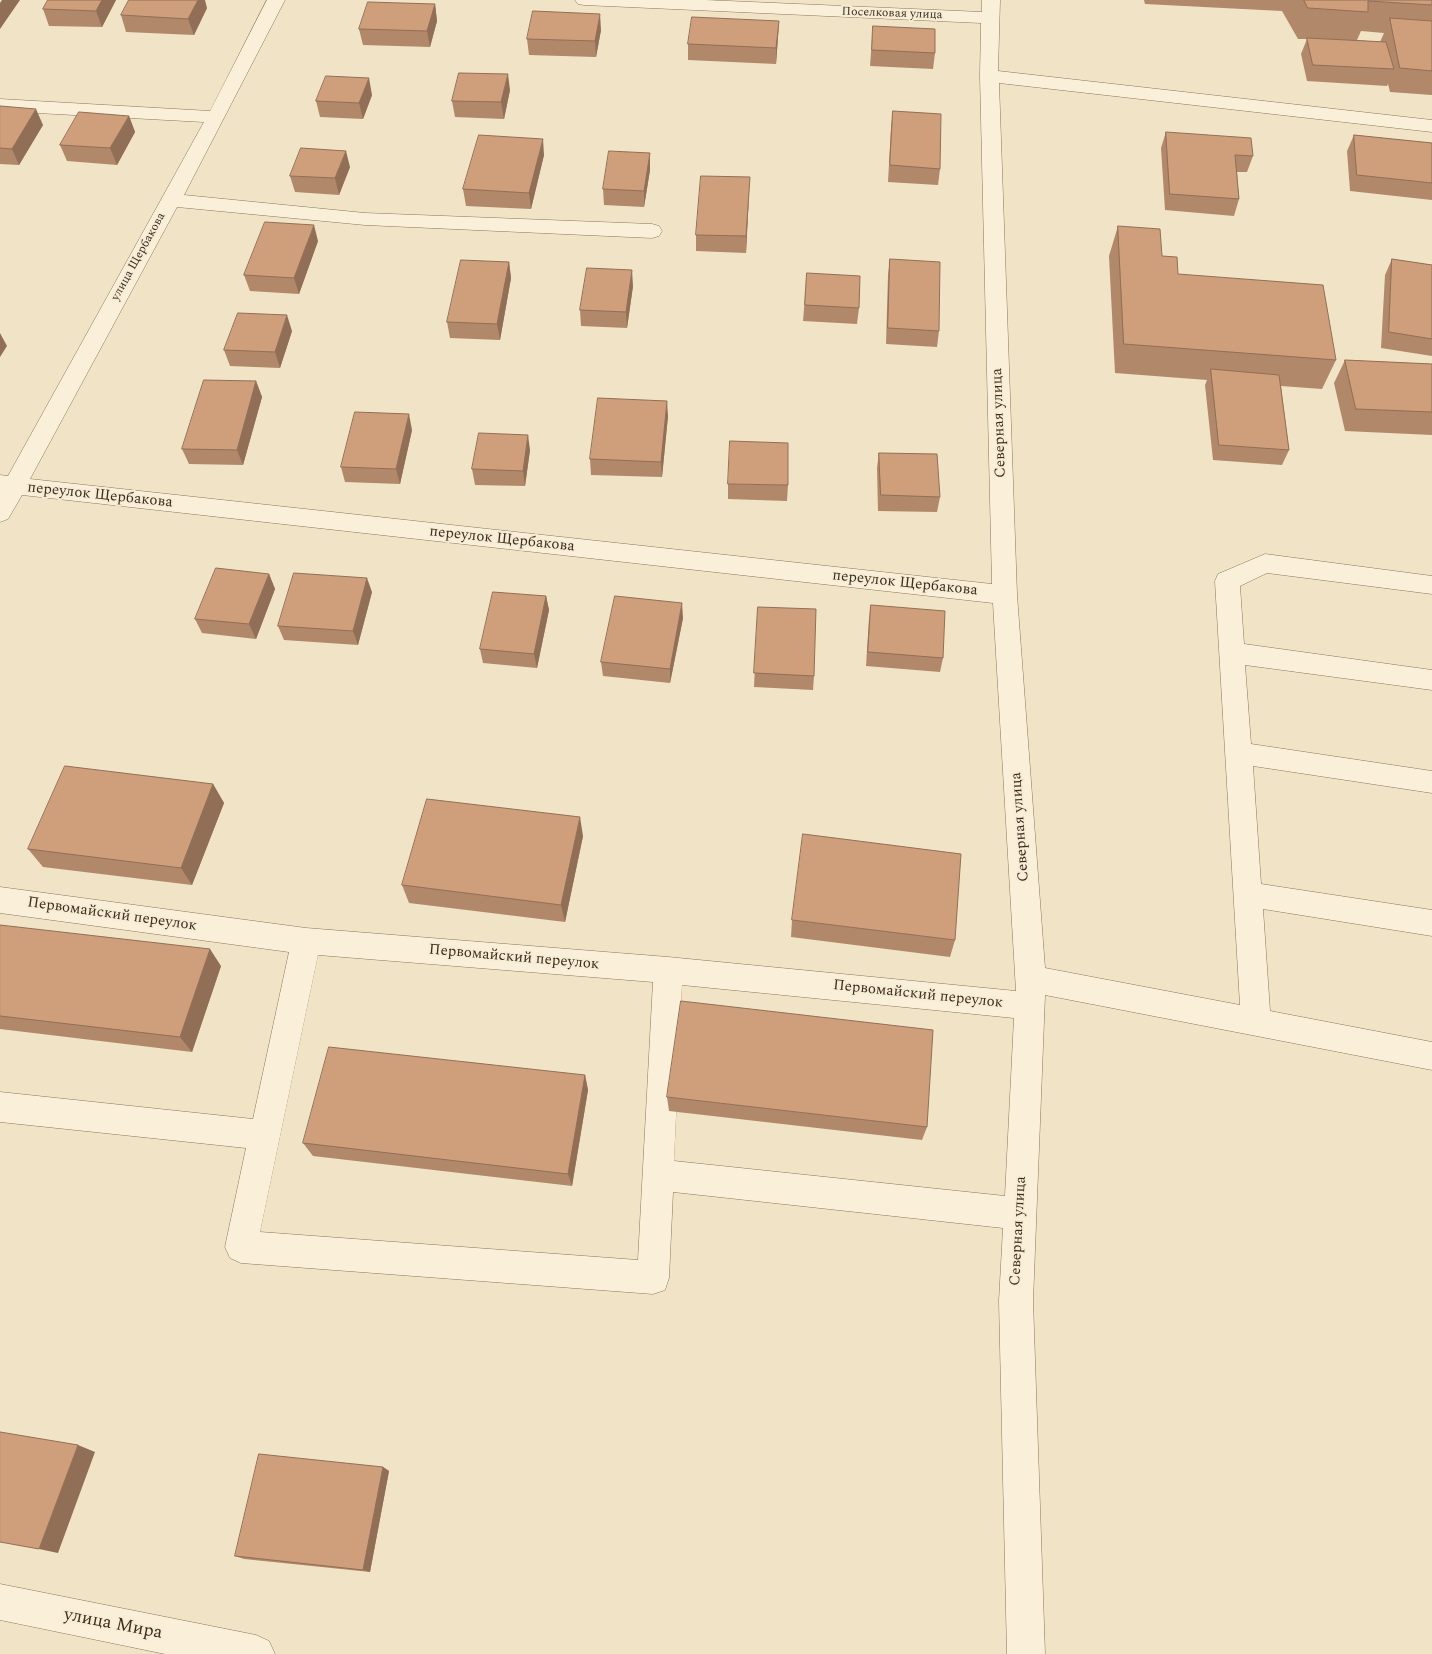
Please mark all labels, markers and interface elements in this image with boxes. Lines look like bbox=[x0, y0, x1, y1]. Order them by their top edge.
street label: Поселковая улица bbox=[841, 5, 943, 23]
street label: улица Щербакова bbox=[109, 210, 169, 304]
street label: Северная улица bbox=[989, 368, 1011, 478]
street label: переулок Щербакова bbox=[26, 479, 174, 513]
street label: переулок Щербакова bbox=[428, 523, 576, 557]
street label: переулок Щербакова bbox=[831, 567, 979, 601]
street label: Северная улица bbox=[1008, 772, 1034, 882]
street label: Первомайский переулок bbox=[26, 894, 198, 936]
street label: Первомайский переулок bbox=[428, 942, 600, 974]
street label: Первомайский переулок bbox=[832, 977, 1004, 1013]
street label: Северная улица bbox=[1007, 1176, 1031, 1286]
street label: улица Мира bbox=[62, 1605, 164, 1645]

